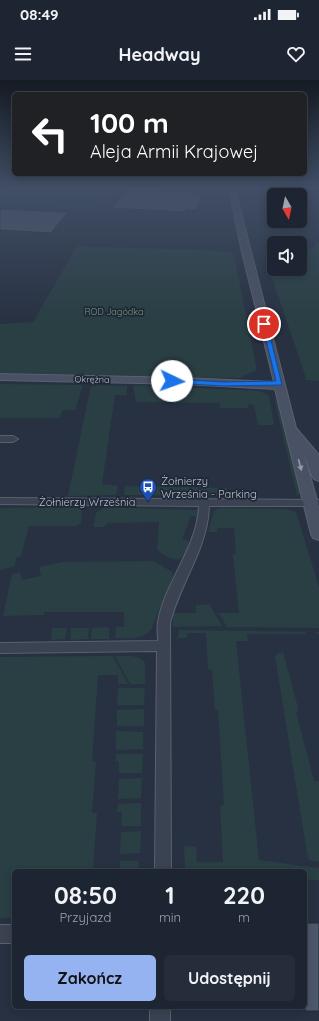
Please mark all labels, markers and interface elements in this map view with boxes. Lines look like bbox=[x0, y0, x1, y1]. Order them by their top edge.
text: 08:49 bbox=[20, 5, 59, 24]
icon: menu bbox=[12, 43, 34, 65]
text: Headway bbox=[118, 43, 201, 66]
icon: heart bbox=[285, 43, 307, 65]
text: 100 m bbox=[90, 105, 169, 140]
icon: left bbox=[24, 108, 76, 160]
text: Aleja Armii Krajowej bbox=[90, 140, 258, 163]
north arrow bbox=[267, 188, 307, 228]
map controls bbox=[267, 188, 307, 276]
button: sound bbox=[267, 236, 307, 276]
park label: ROD Jagódka bbox=[84, 306, 144, 317]
pin bbox=[247, 307, 281, 341]
icon: arrive bbox=[253, 313, 275, 335]
position arrow bbox=[151, 360, 193, 402]
street label: Okrężna bbox=[74, 373, 110, 385]
one-way arrow bbox=[297, 460, 303, 472]
place label: Żołnierzy Września - Parking bbox=[161, 474, 257, 501]
bus stop icon: Żołnierzy Września - Parking bbox=[138, 477, 158, 502]
street label: Żołnierzy Września bbox=[39, 495, 135, 509]
text: 08:50 bbox=[54, 880, 117, 910]
text: 1 bbox=[165, 880, 175, 910]
text: 220 bbox=[223, 880, 265, 910]
text: Przyjazd bbox=[60, 909, 111, 925]
text: min bbox=[159, 909, 181, 925]
text: m bbox=[238, 909, 250, 925]
button: Zakończ bbox=[24, 955, 156, 1001]
button: Udostępnij bbox=[164, 955, 295, 1001]

